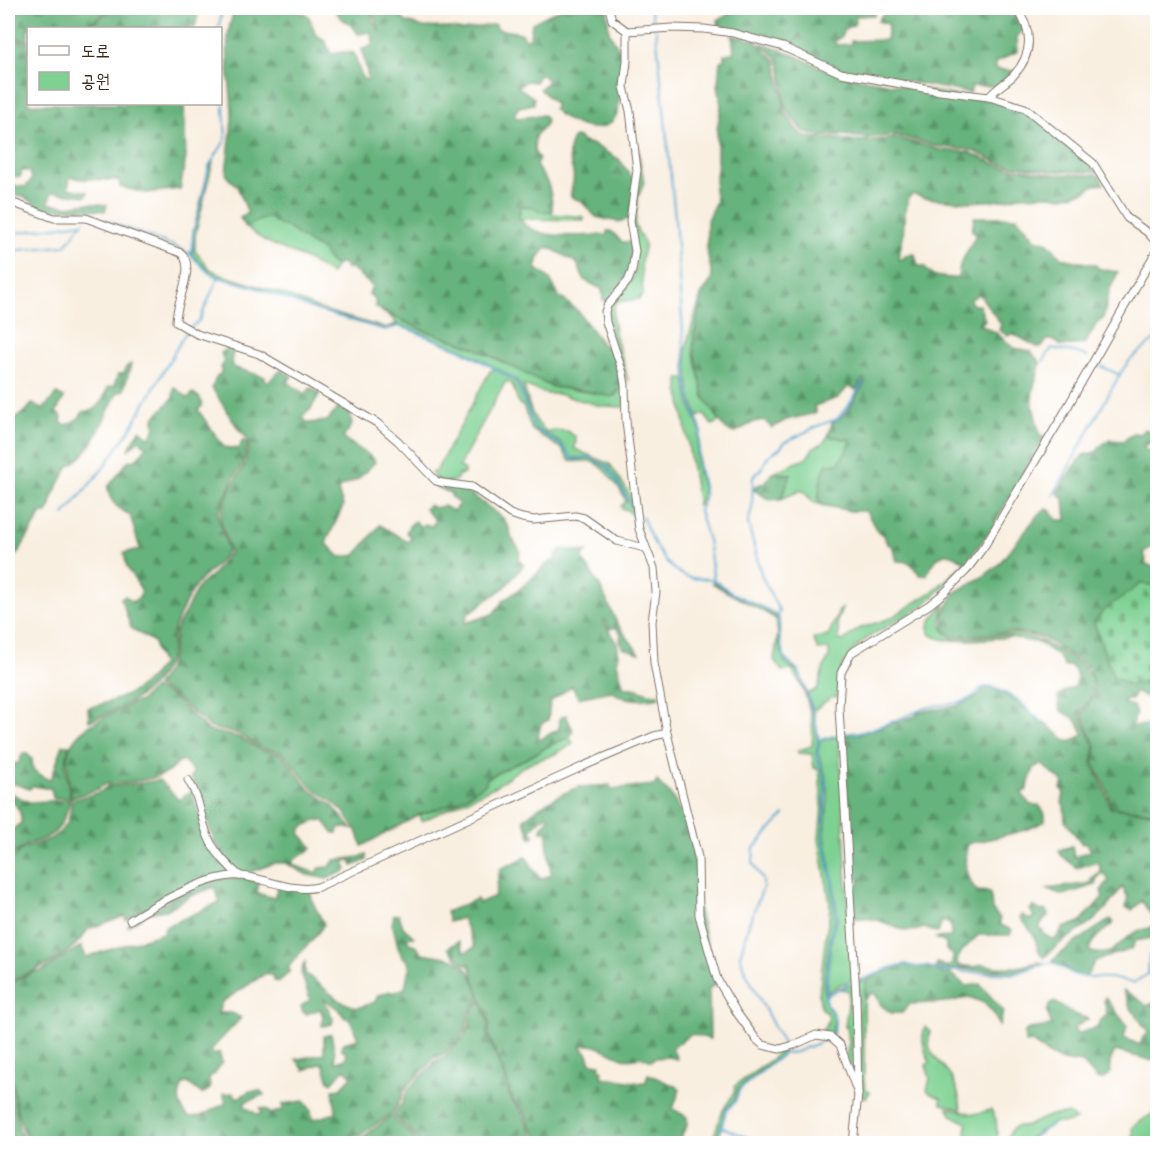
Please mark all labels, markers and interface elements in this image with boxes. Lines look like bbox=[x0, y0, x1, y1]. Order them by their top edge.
legend bbox=[27, 27, 222, 105]
text: 도로 bbox=[81, 40, 110, 66]
text: 공원 bbox=[81, 70, 110, 96]

